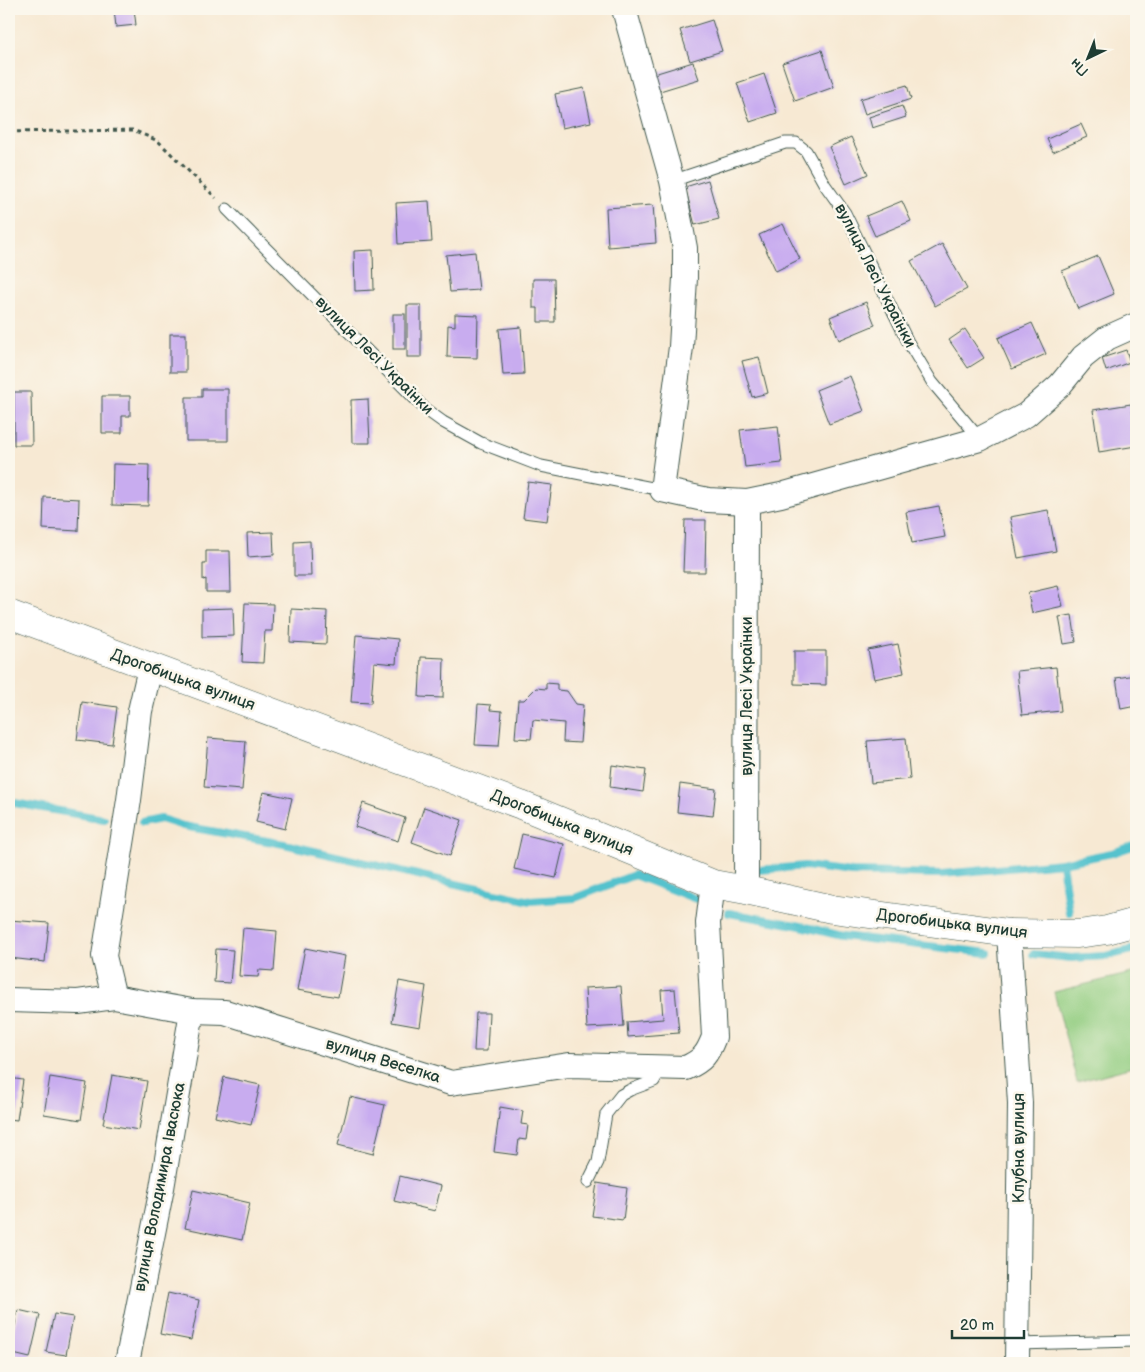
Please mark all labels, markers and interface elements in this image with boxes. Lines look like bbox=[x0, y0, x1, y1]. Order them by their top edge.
north arrow bbox=[1062, 32, 1112, 82]
text: Пн bbox=[1067, 55, 1092, 80]
street label: вулиця Лесі Українки bbox=[830, 201, 920, 351]
street label: вулиця Лесі Українки bbox=[311, 293, 437, 419]
street label: вулиця Лесі Українки bbox=[738, 616, 757, 776]
street label: Дрогобицька вулиця bbox=[108, 645, 258, 715]
street label: Дрогобицька вулиця bbox=[488, 786, 636, 860]
street label: Дрогобицька вулиця bbox=[875, 905, 1029, 943]
street label: вулиця Веселка bbox=[323, 1035, 443, 1088]
street label: вулиця Володимира Івасюка bbox=[130, 1080, 190, 1293]
street label: Клубна вулиця bbox=[1010, 1093, 1029, 1203]
scale bar bbox=[952, 1307, 1025, 1339]
text: 20 m bbox=[960, 1316, 994, 1335]

